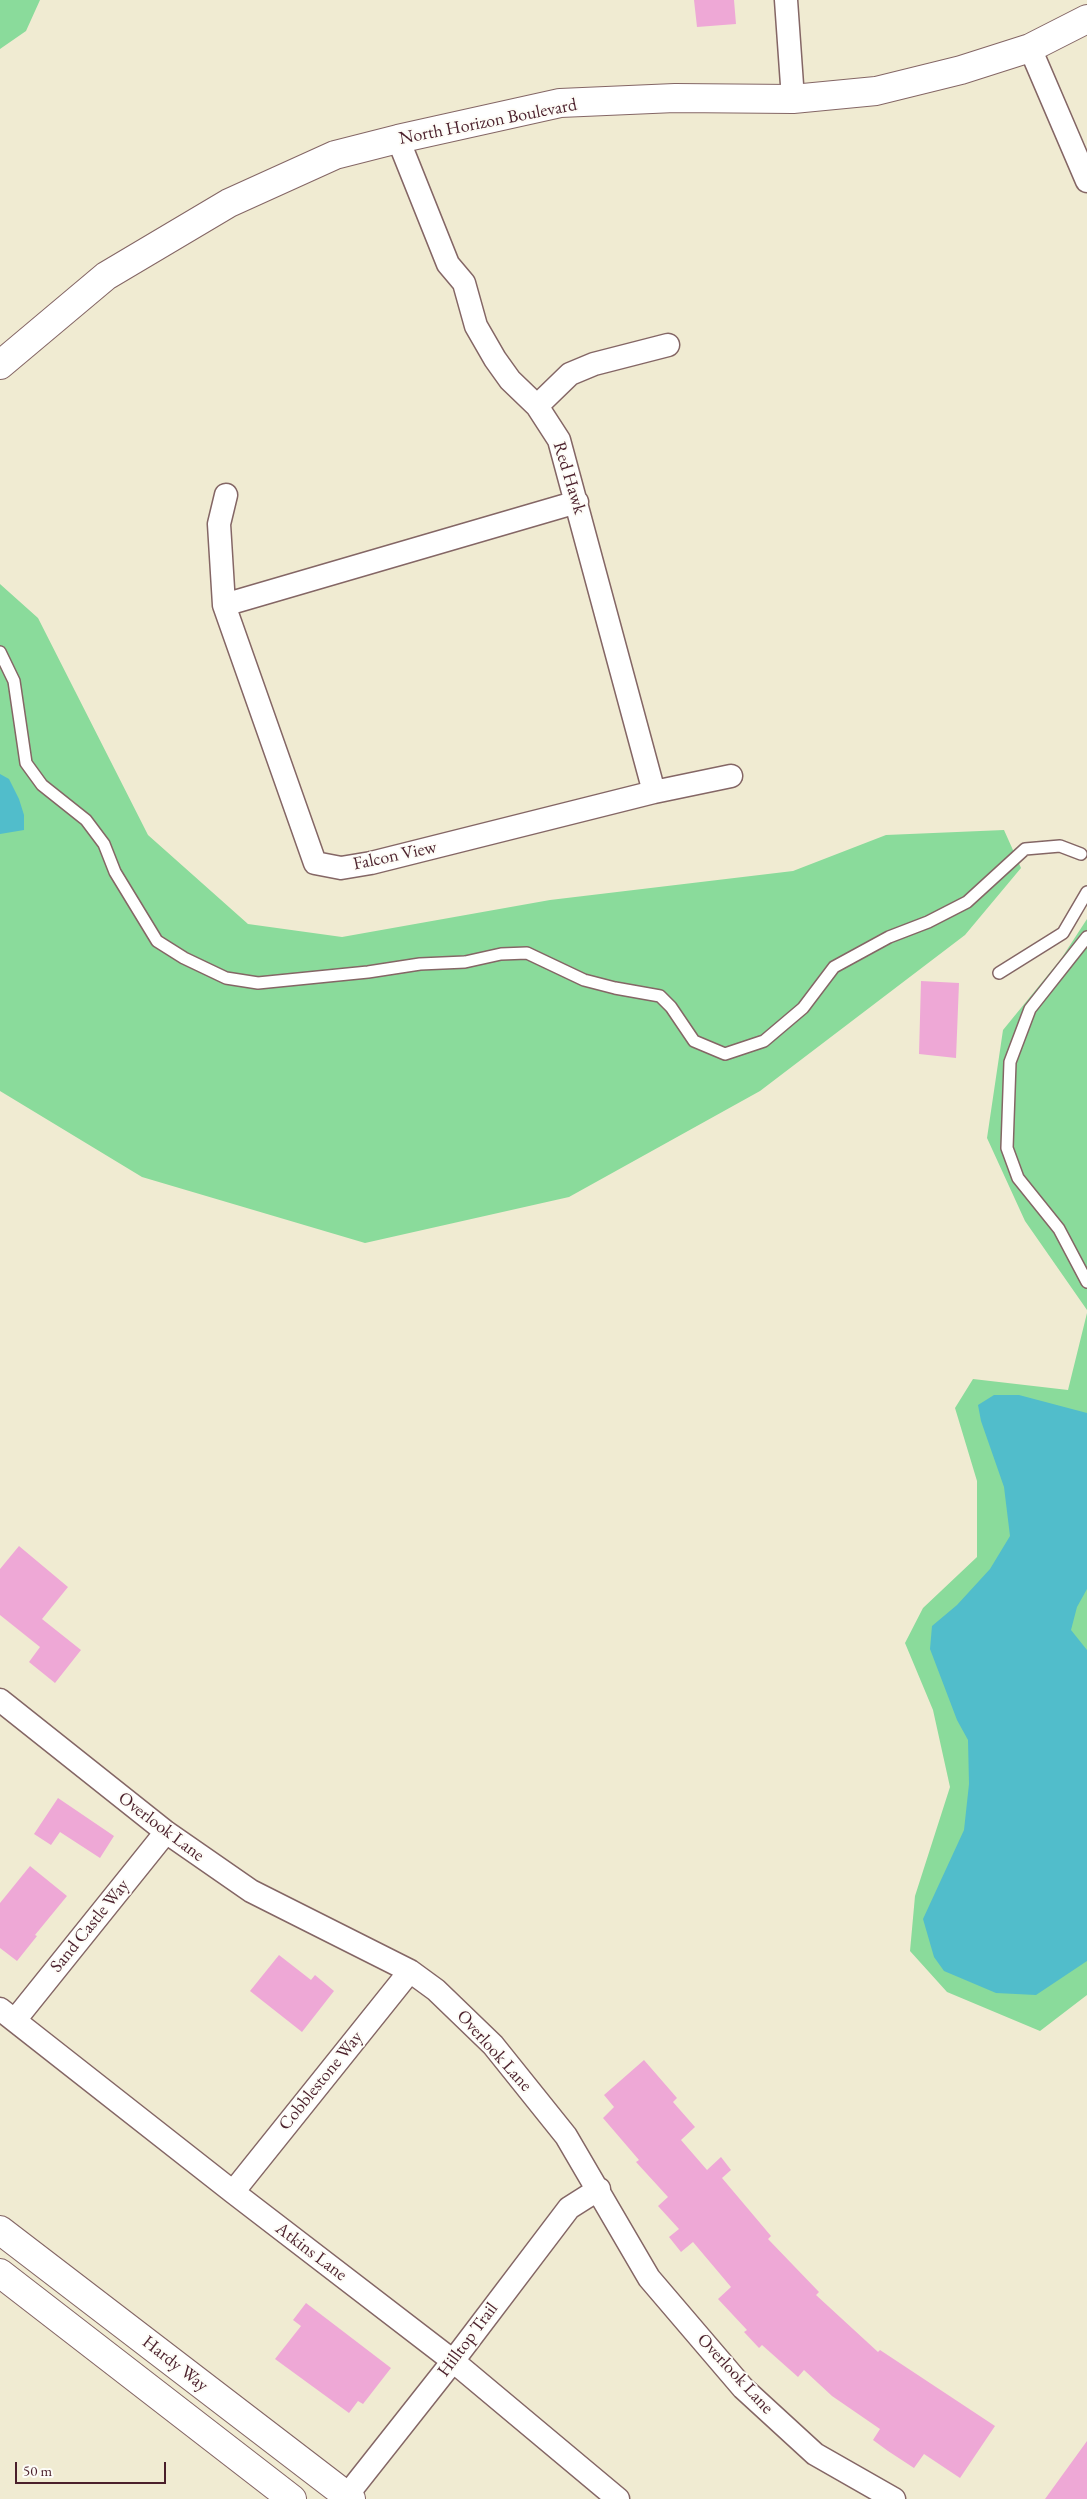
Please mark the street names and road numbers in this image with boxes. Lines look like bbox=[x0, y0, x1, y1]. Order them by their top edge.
street label: North Horizon Boulevard bbox=[397, 94, 579, 150]
street label: Red Hawk bbox=[548, 439, 590, 517]
street label: Falcon View bbox=[351, 837, 439, 875]
street label: Overlook Lane bbox=[114, 1788, 208, 1866]
street label: Sand Castle Way bbox=[46, 1875, 134, 1977]
street label: Overlook Lane bbox=[452, 2006, 536, 2096]
street label: Cobblestone Way bbox=[274, 2027, 368, 2135]
street label: Atkins Lane bbox=[271, 2218, 351, 2286]
street label: Hilltop Trail bbox=[433, 2299, 503, 2381]
street label: Overlook Lane bbox=[692, 2329, 778, 2419]
street label: Hardy Way bbox=[138, 2331, 212, 2397]

